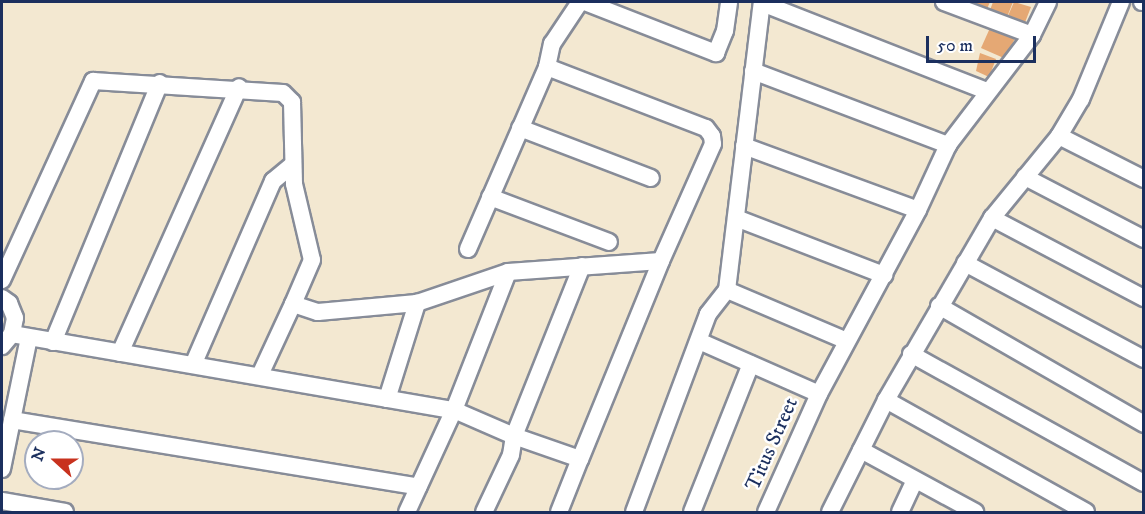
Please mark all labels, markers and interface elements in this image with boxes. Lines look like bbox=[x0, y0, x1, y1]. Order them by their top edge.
scale bar bbox=[929, 24, 1038, 62]
text: 50 m bbox=[937, 35, 973, 57]
street label: Titus Street bbox=[740, 394, 804, 494]
north arrow bbox=[24, 430, 84, 490]
text: N bbox=[27, 445, 51, 464]

